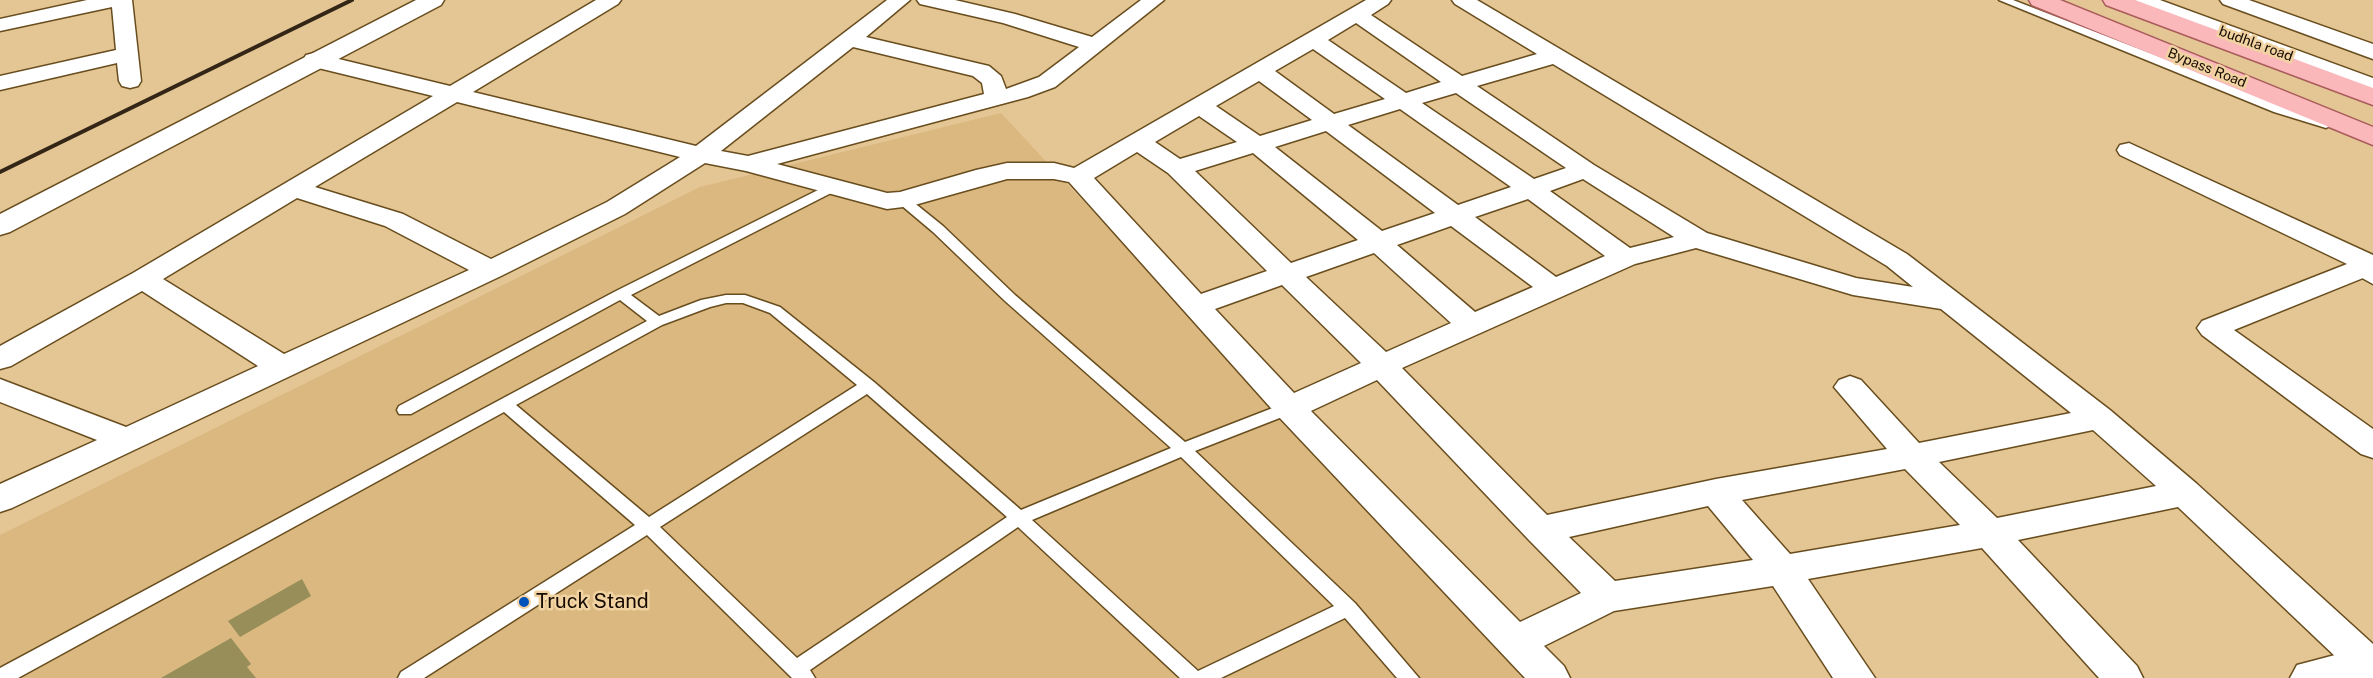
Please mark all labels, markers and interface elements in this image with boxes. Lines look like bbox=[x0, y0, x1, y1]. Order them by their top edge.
street label: budhla road bbox=[2217, 23, 2295, 65]
street label: Bypass Road bbox=[2165, 45, 2249, 91]
place label: Truck Stand bbox=[536, 590, 649, 614]
marker: Truck Stand bbox=[517, 595, 531, 609]

